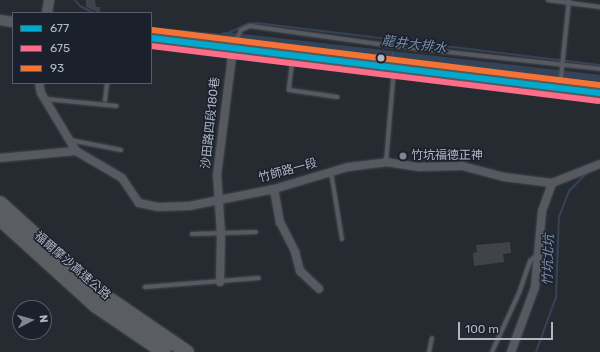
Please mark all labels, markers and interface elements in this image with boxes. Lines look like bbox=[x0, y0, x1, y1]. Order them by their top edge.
legend bbox=[12, 12, 152, 84]
text: 677 bbox=[50, 21, 69, 35]
water label: 龍井大排水 bbox=[381, 33, 447, 57]
text: 675 bbox=[50, 41, 70, 55]
unlabelled marker bbox=[376, 53, 386, 63]
text: 93 bbox=[50, 61, 64, 75]
street label: 沙田路四段180巷 bbox=[199, 76, 223, 170]
place label: 竹坑福德正神 bbox=[411, 149, 483, 163]
marker: 竹坑福德正神 bbox=[398, 151, 408, 161]
street label: 竹師路一段 bbox=[257, 156, 319, 186]
street label: 福爾摩沙高速公路 bbox=[31, 229, 113, 303]
water label: 竹坑北坑 bbox=[540, 234, 558, 286]
north arrow bbox=[12, 300, 52, 340]
text: N bbox=[37, 314, 50, 323]
scale bar bbox=[460, 314, 555, 340]
text: 100 m bbox=[465, 322, 499, 336]

